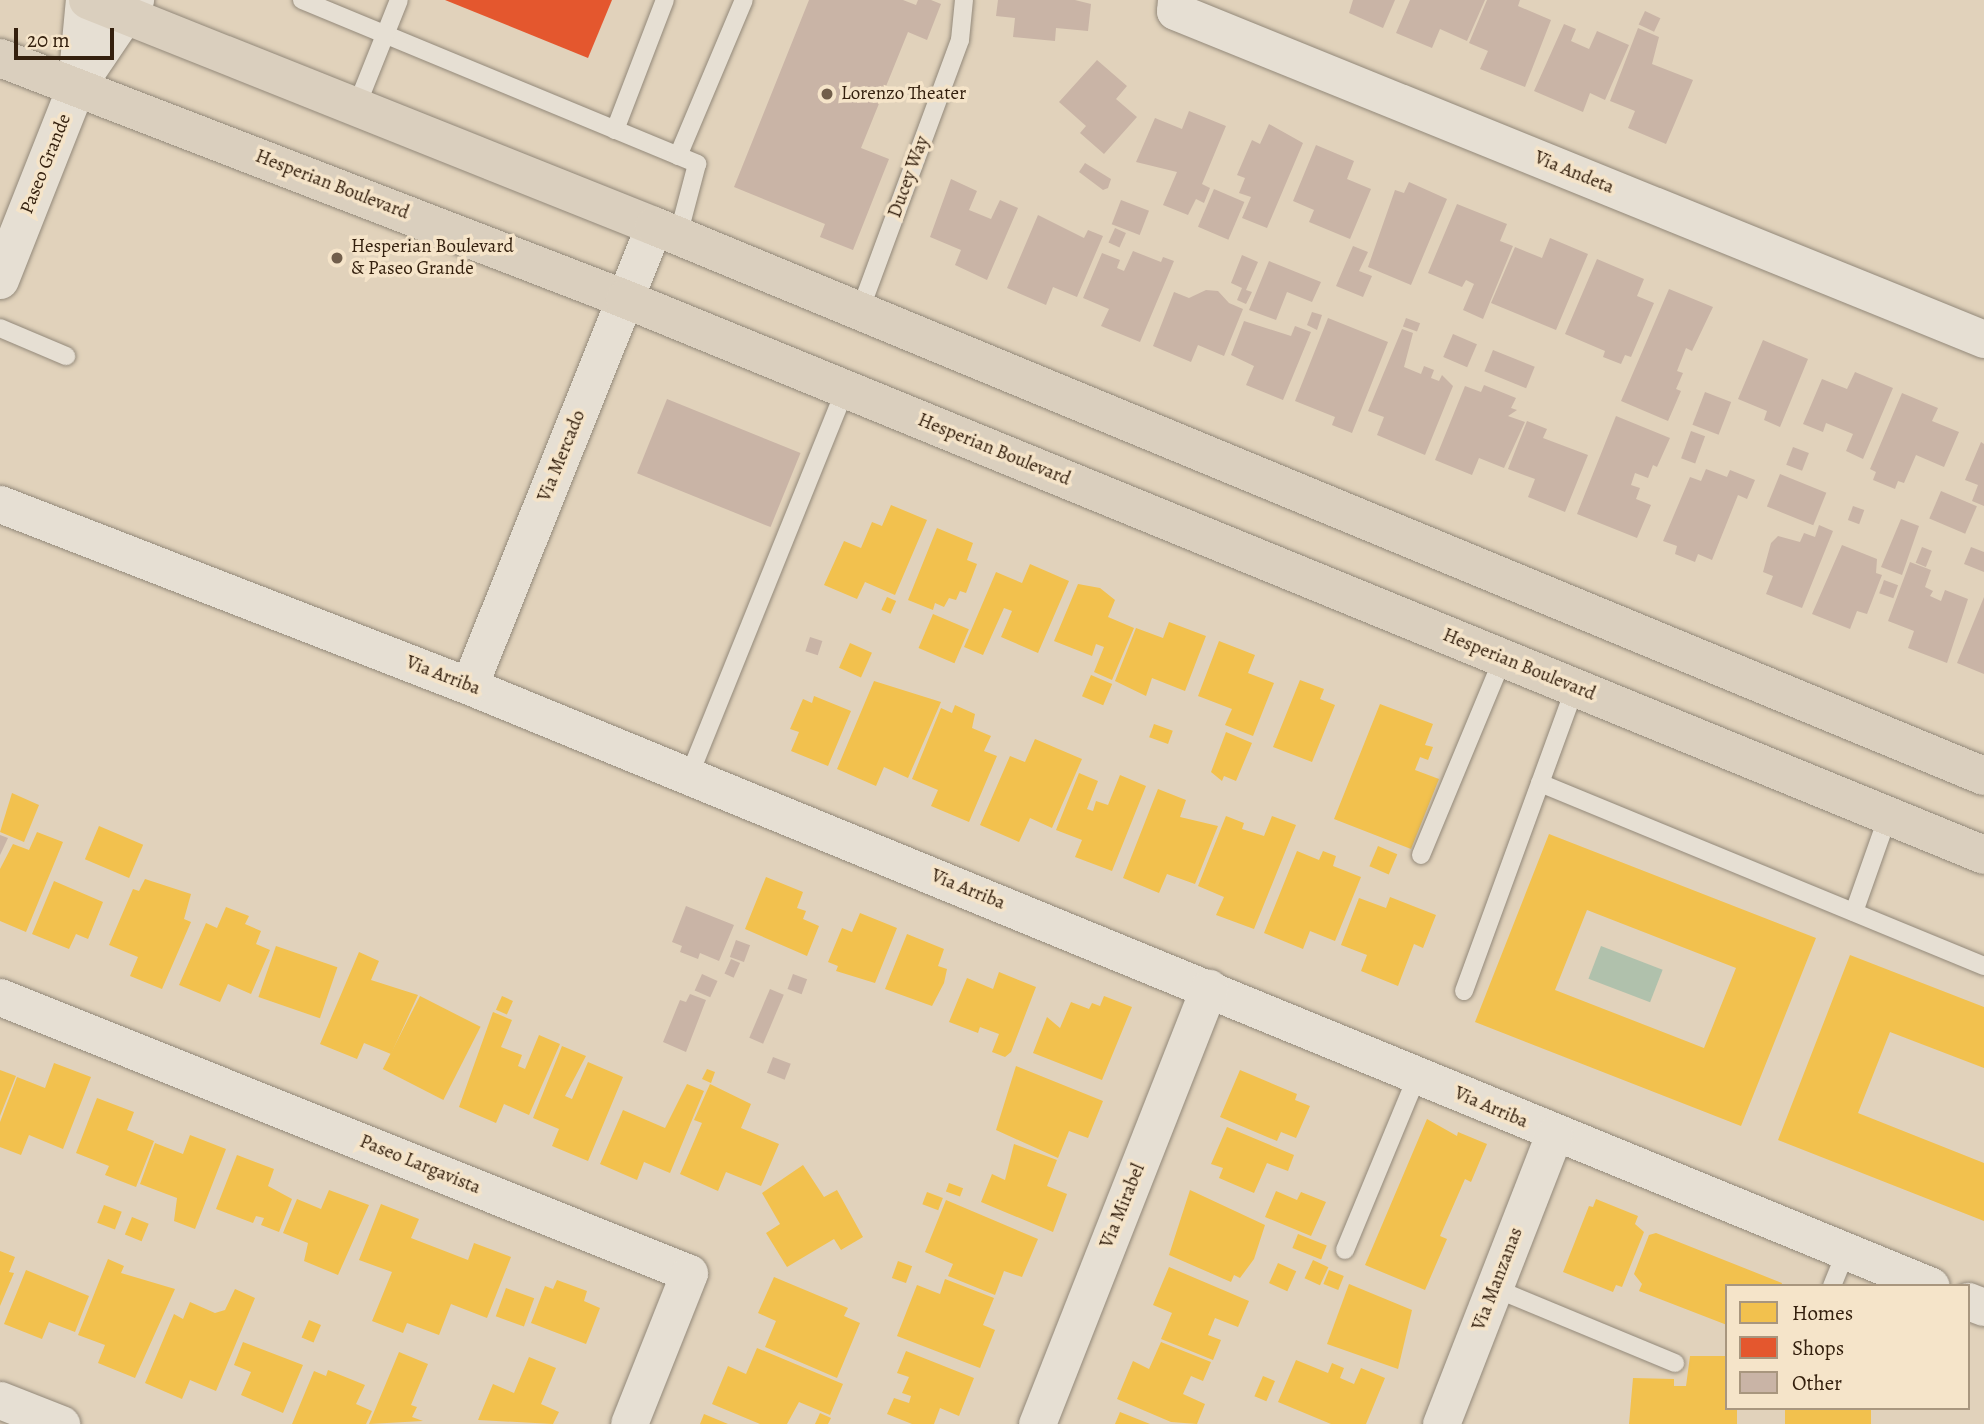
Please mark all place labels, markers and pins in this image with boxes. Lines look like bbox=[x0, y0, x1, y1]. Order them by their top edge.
place label: Lorenzo Theater bbox=[841, 83, 966, 105]
marker: Lorenzo Theater bbox=[819, 86, 835, 102]
place label: Hesperian Boulevard & Paseo Grande bbox=[351, 236, 514, 280]
marker: Hesperian Boulevard & Paseo Grande bbox=[329, 250, 345, 266]

